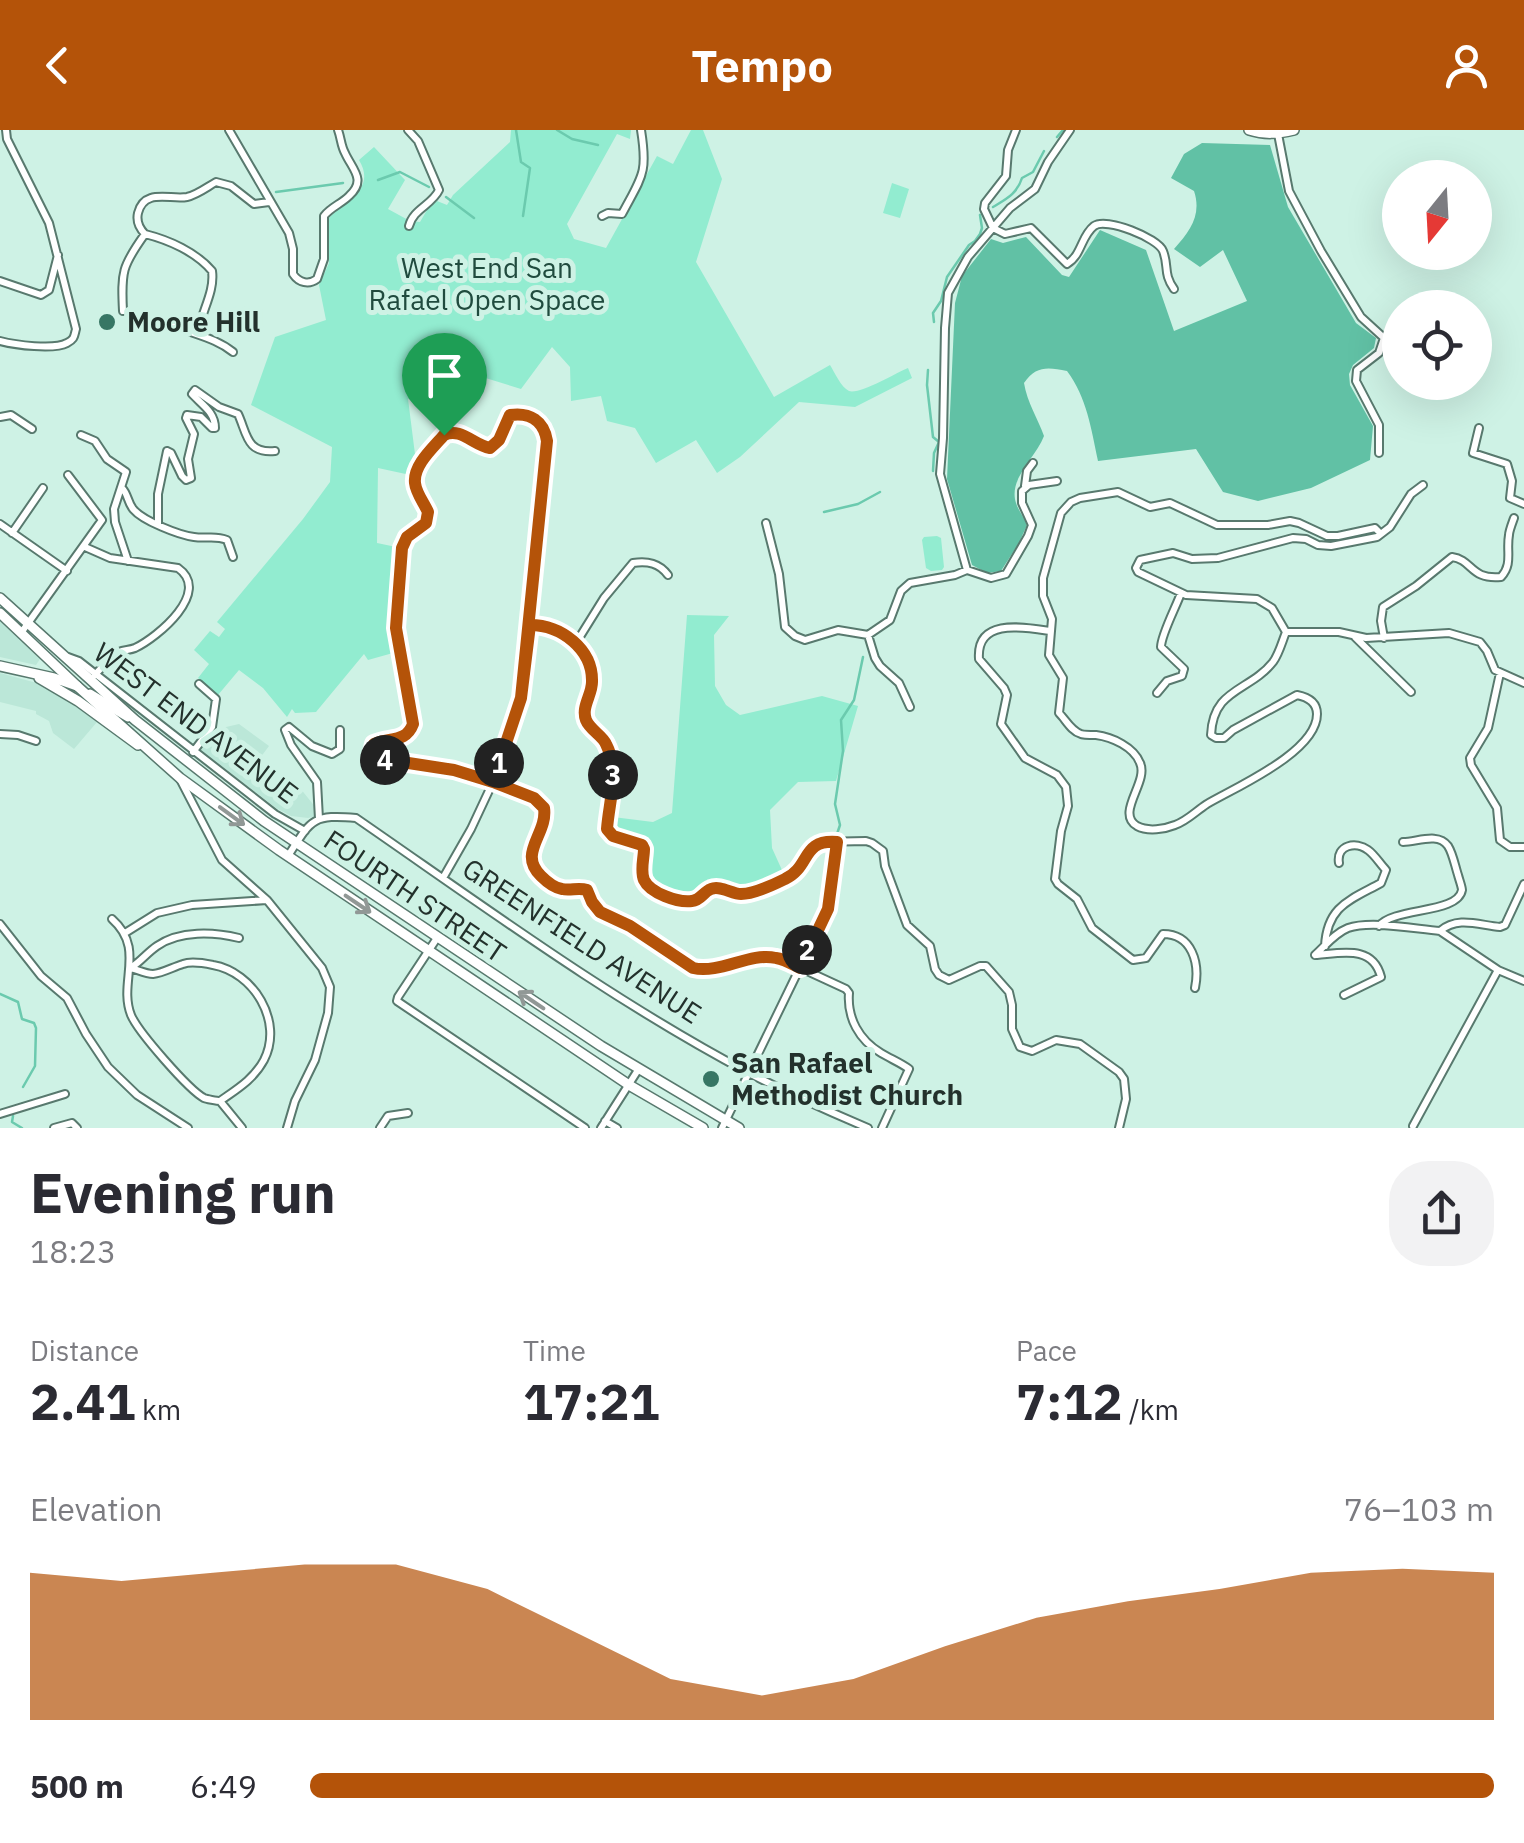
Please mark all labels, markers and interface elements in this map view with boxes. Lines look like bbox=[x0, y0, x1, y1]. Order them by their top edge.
text: Tempo bbox=[691, 36, 833, 94]
icon: back bbox=[30, 38, 85, 93]
icon: person bbox=[1439, 38, 1494, 93]
north arrow bbox=[1382, 160, 1492, 270]
map controls bbox=[1382, 160, 1492, 400]
park label: West End San Rafael Open Space bbox=[369, 249, 605, 318]
button: locate bbox=[1382, 290, 1492, 400]
place label: Moore Hill bbox=[127, 303, 260, 340]
marker: Moore Hill bbox=[96, 311, 118, 333]
pin bbox=[402, 333, 487, 436]
icon: arrive bbox=[417, 348, 472, 403]
street label: WEST END AVENUE bbox=[87, 634, 306, 812]
pin: 4 bbox=[360, 735, 410, 785]
pin: 1 bbox=[474, 738, 524, 788]
text: 4 bbox=[377, 741, 393, 778]
text: 1 bbox=[491, 744, 507, 781]
pin: 3 bbox=[588, 750, 638, 800]
text: 3 bbox=[605, 756, 621, 793]
one-way arrow bbox=[218, 806, 246, 827]
street label: FOURTH STREET bbox=[317, 821, 514, 970]
street label: GREENFIELD AVENUE bbox=[456, 849, 709, 1032]
one-way arrow bbox=[343, 894, 371, 915]
pin: 2 bbox=[782, 925, 832, 975]
text: 2 bbox=[799, 931, 815, 968]
one-way arrow bbox=[517, 990, 545, 1011]
place label: San Rafael Methodist Church bbox=[731, 1044, 963, 1113]
marker: San Rafael Methodist Church bbox=[700, 1068, 722, 1090]
text: Evening run bbox=[30, 1157, 336, 1228]
button: share bbox=[1389, 1161, 1494, 1266]
text: 18:23 bbox=[30, 1230, 116, 1272]
text: Distance bbox=[30, 1332, 139, 1369]
text: Time bbox=[523, 1332, 586, 1369]
text: Pace bbox=[1016, 1332, 1077, 1369]
text: 2.41 bbox=[30, 1369, 136, 1434]
text: 17:21 bbox=[523, 1369, 660, 1434]
text: 7:12 bbox=[1016, 1369, 1123, 1434]
text: km bbox=[136, 1391, 181, 1428]
text: /km bbox=[1123, 1391, 1179, 1428]
text: Elevation bbox=[30, 1488, 163, 1530]
text: 76–103 m bbox=[1344, 1488, 1494, 1530]
text: 500 m bbox=[30, 1765, 124, 1807]
text: 6:49 bbox=[190, 1765, 257, 1807]

